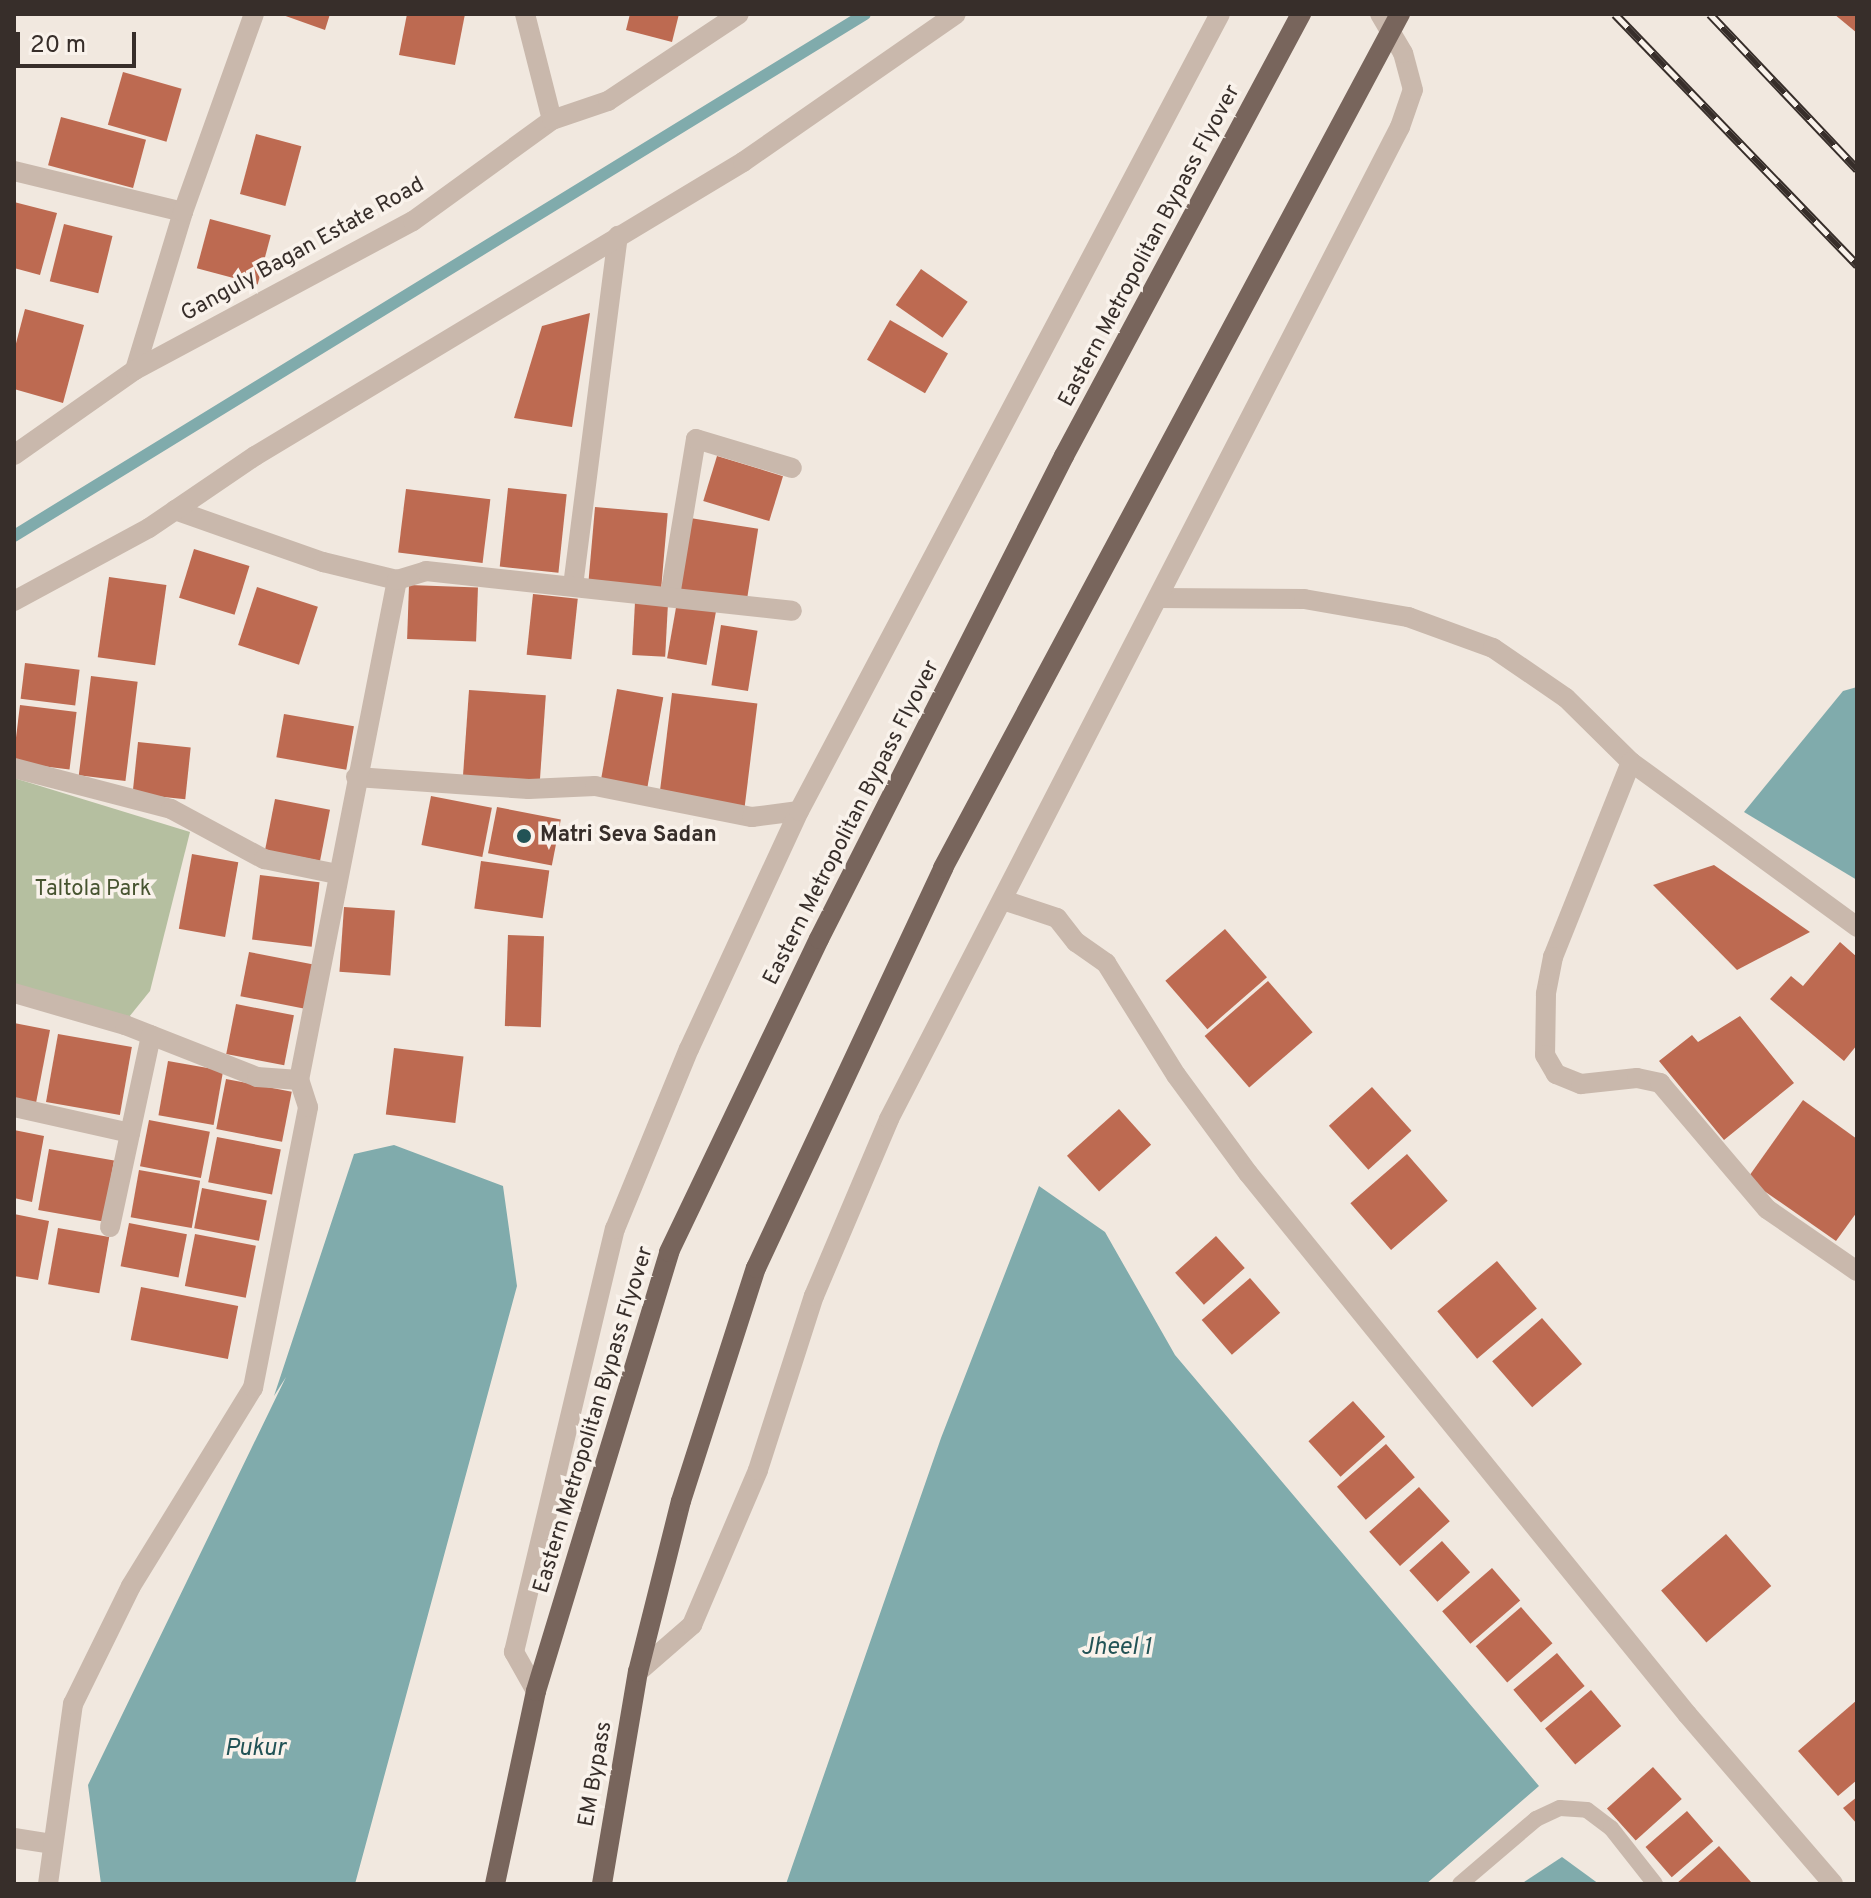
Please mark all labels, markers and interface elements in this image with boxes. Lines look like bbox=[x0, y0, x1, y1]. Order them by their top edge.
scale bar bbox=[20, 16, 140, 66]
text: 20 m bbox=[30, 31, 86, 61]
street label: Eastern Metropolitan Bypass Flyover bbox=[1054, 80, 1246, 412]
street label: Ganguly Bagan Estate Road bbox=[177, 172, 429, 328]
street label: Eastern Metropolitan Bypass Flyover bbox=[758, 656, 946, 990]
place label: Matri Seva Sadan bbox=[540, 823, 717, 849]
marker: Matri Seva Sadan bbox=[515, 827, 533, 845]
park label: Taltola Park bbox=[34, 877, 152, 903]
street label: Eastern Metropolitan Bypass Flyover bbox=[529, 1243, 659, 1597]
water label: Jheel 1 bbox=[1081, 1635, 1151, 1663]
street label: EM Bypass bbox=[574, 1719, 618, 1829]
water label: Pukur bbox=[224, 1736, 286, 1764]

